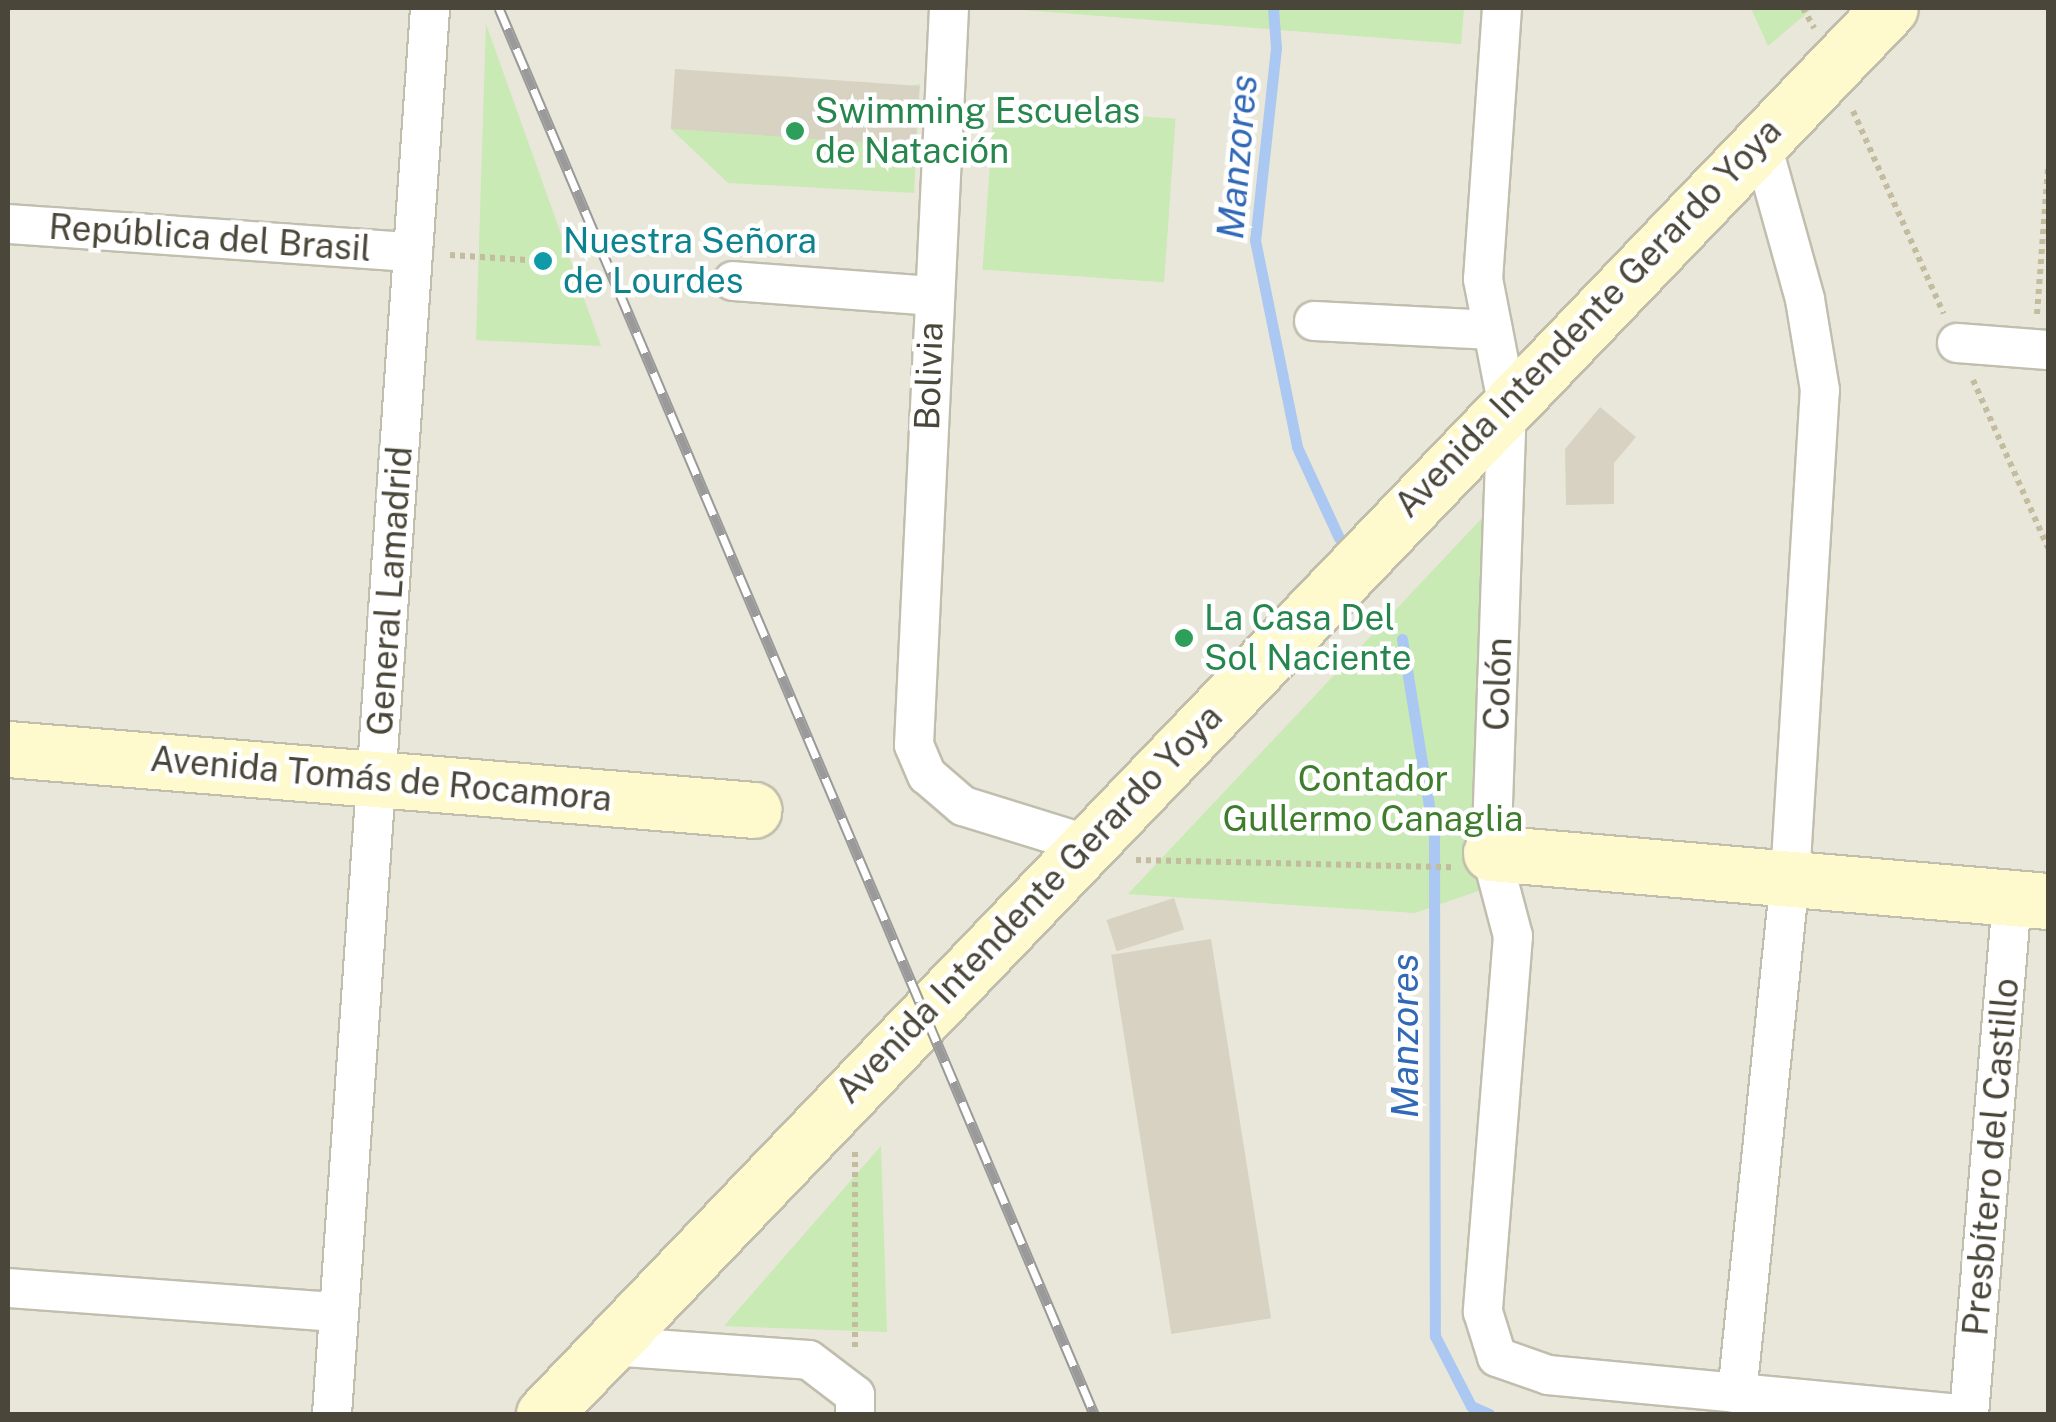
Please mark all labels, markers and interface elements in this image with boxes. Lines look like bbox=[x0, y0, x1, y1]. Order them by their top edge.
water label: Manzores bbox=[1207, 73, 1267, 241]
place label: Swimming Escuelas de Natación bbox=[815, 90, 1140, 172]
street label: Avenida Intendente Gerardo Yoya bbox=[1386, 110, 1790, 526]
marker: Swimming Escuelas de Natación bbox=[784, 120, 806, 142]
street label: República del Brasil bbox=[47, 206, 373, 270]
place label: Nuestra Señora de Lourdes bbox=[563, 220, 817, 302]
marker: Nuestra Señora de Lourdes bbox=[532, 250, 554, 272]
street label: Bolivia bbox=[906, 321, 952, 431]
street label: General Lamadrid bbox=[359, 445, 421, 737]
place label: La Casa Del Sol Naciente bbox=[1204, 597, 1412, 679]
marker: La Casa Del Sol Naciente bbox=[1173, 627, 1195, 649]
street label: Colón bbox=[1475, 637, 1521, 731]
street label: Avenida Intendente Gerardo Yoya bbox=[827, 696, 1231, 1112]
street label: Avenida Tomás de Rocamora bbox=[148, 738, 614, 820]
park label: Contador Gullermo Canaglia bbox=[1222, 758, 1524, 840]
water label: Manzores bbox=[1382, 954, 1428, 1118]
street label: Presbítero del Castillo bbox=[1954, 976, 2028, 1338]

